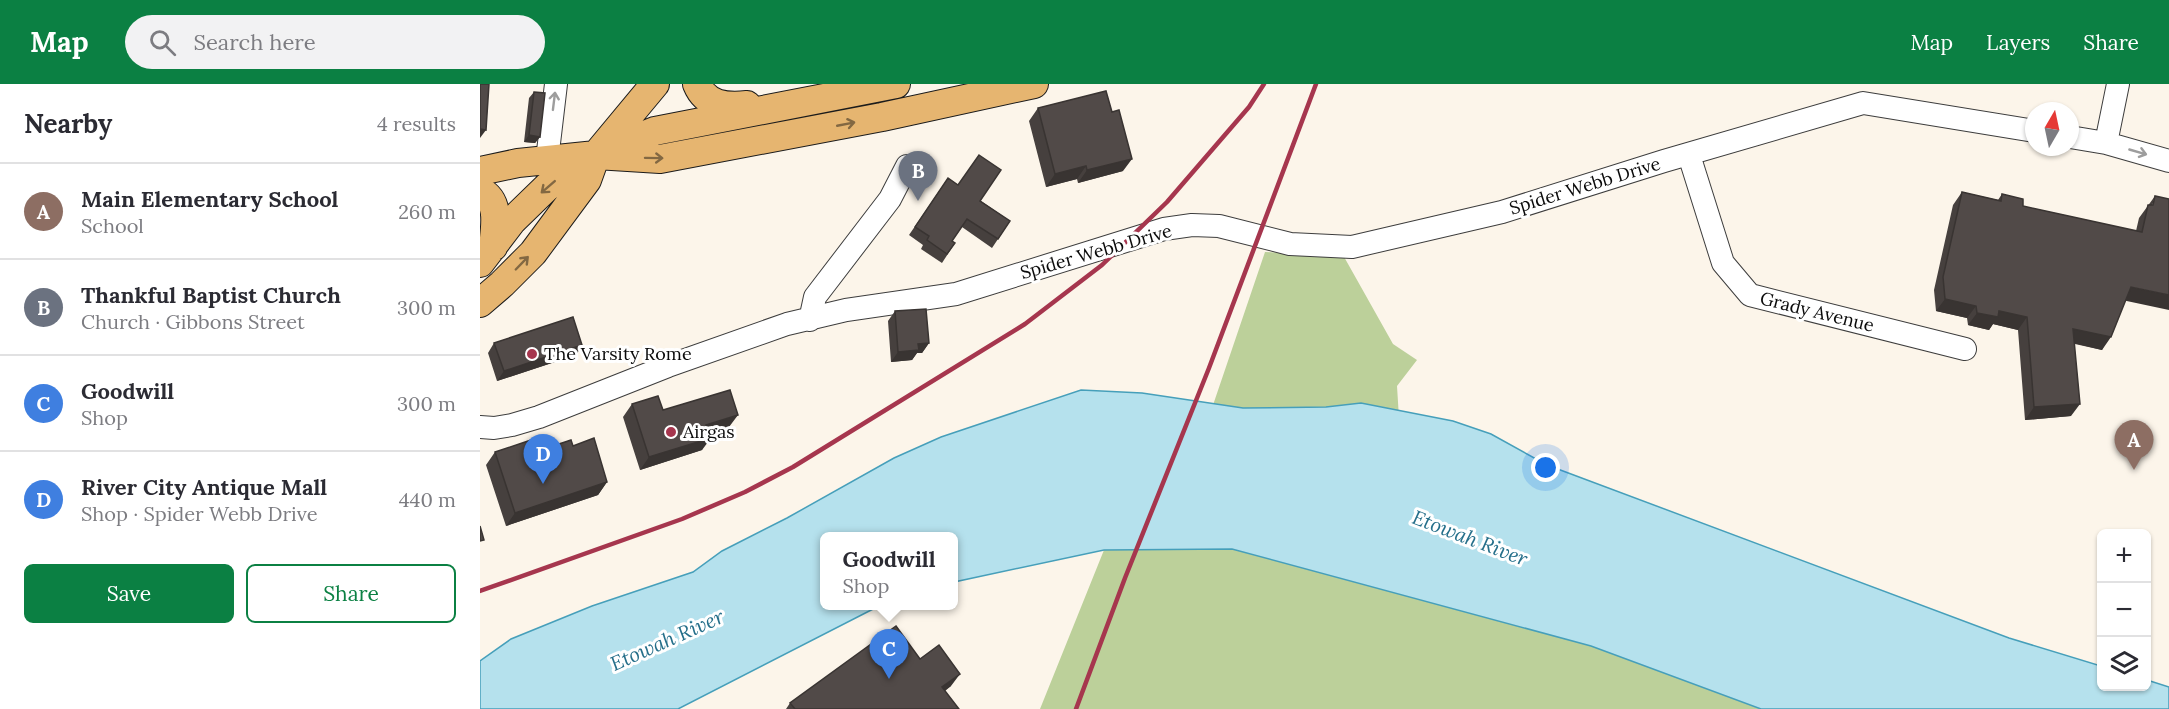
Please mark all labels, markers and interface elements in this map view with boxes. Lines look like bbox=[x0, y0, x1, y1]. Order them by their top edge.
search box bbox=[125, 15, 545, 69]
text: Map bbox=[30, 24, 89, 60]
icon: search bbox=[146, 26, 179, 59]
text: Search here bbox=[194, 28, 316, 56]
text: Map bbox=[1910, 29, 1953, 56]
text: Layers bbox=[1986, 29, 2050, 56]
text: Share bbox=[2083, 29, 2139, 56]
one-way arrow bbox=[548, 92, 559, 112]
north arrow bbox=[2025, 102, 2079, 156]
text: Nearby bbox=[24, 107, 112, 140]
text: 4 results bbox=[377, 111, 456, 136]
one-way arrow bbox=[836, 118, 855, 129]
one-way arrow bbox=[2128, 147, 2147, 158]
one-way arrow bbox=[644, 152, 664, 164]
pin: B bbox=[898, 152, 938, 201]
street label: Spider Webb Drive bbox=[1507, 152, 1663, 219]
one-way arrow bbox=[541, 180, 556, 194]
text: Main Elementary School bbox=[81, 185, 338, 213]
text: A bbox=[37, 199, 50, 224]
text: 260 m bbox=[398, 199, 456, 224]
text: School bbox=[81, 213, 144, 238]
street label: Spider Webb Drive bbox=[1017, 219, 1175, 284]
one-way arrow bbox=[515, 256, 530, 271]
text: Thankful Baptist Church bbox=[81, 281, 341, 309]
street label: Grady Avenue bbox=[1758, 286, 1877, 337]
text: B bbox=[37, 295, 50, 320]
text: 300 m bbox=[397, 295, 456, 320]
text: Church · Gibbons Street bbox=[81, 309, 305, 334]
place label: The Varsity Rome bbox=[544, 342, 692, 365]
marker: The Varsity Rome bbox=[525, 347, 539, 361]
text: Goodwill bbox=[81, 377, 174, 405]
text: C bbox=[37, 391, 50, 416]
text: 300 m bbox=[397, 391, 456, 416]
text: Shop bbox=[81, 405, 128, 430]
place label: Airgas bbox=[682, 420, 735, 443]
pin: A bbox=[2114, 420, 2154, 470]
marker: Airgas bbox=[664, 425, 678, 439]
pin: D bbox=[524, 434, 562, 484]
your location bbox=[1531, 453, 1560, 482]
text: River City Antique Mall bbox=[81, 473, 327, 501]
text: D bbox=[36, 487, 51, 512]
text: 440 m bbox=[399, 487, 456, 512]
text: Shop · Spider Webb Drive bbox=[81, 501, 318, 526]
water label: Etowah River bbox=[1409, 504, 1532, 571]
map controls bbox=[2097, 529, 2151, 691]
button: + bbox=[2097, 529, 2151, 583]
popup bbox=[820, 532, 958, 610]
text: Goodwill bbox=[842, 545, 936, 573]
button: Save bbox=[24, 564, 234, 623]
button: Share bbox=[246, 564, 456, 623]
text: Shop bbox=[842, 573, 889, 598]
button: − bbox=[2097, 583, 2151, 637]
water label: Etowah River bbox=[606, 603, 728, 676]
pin: C bbox=[870, 630, 908, 679]
button: layers bbox=[2097, 637, 2151, 691]

